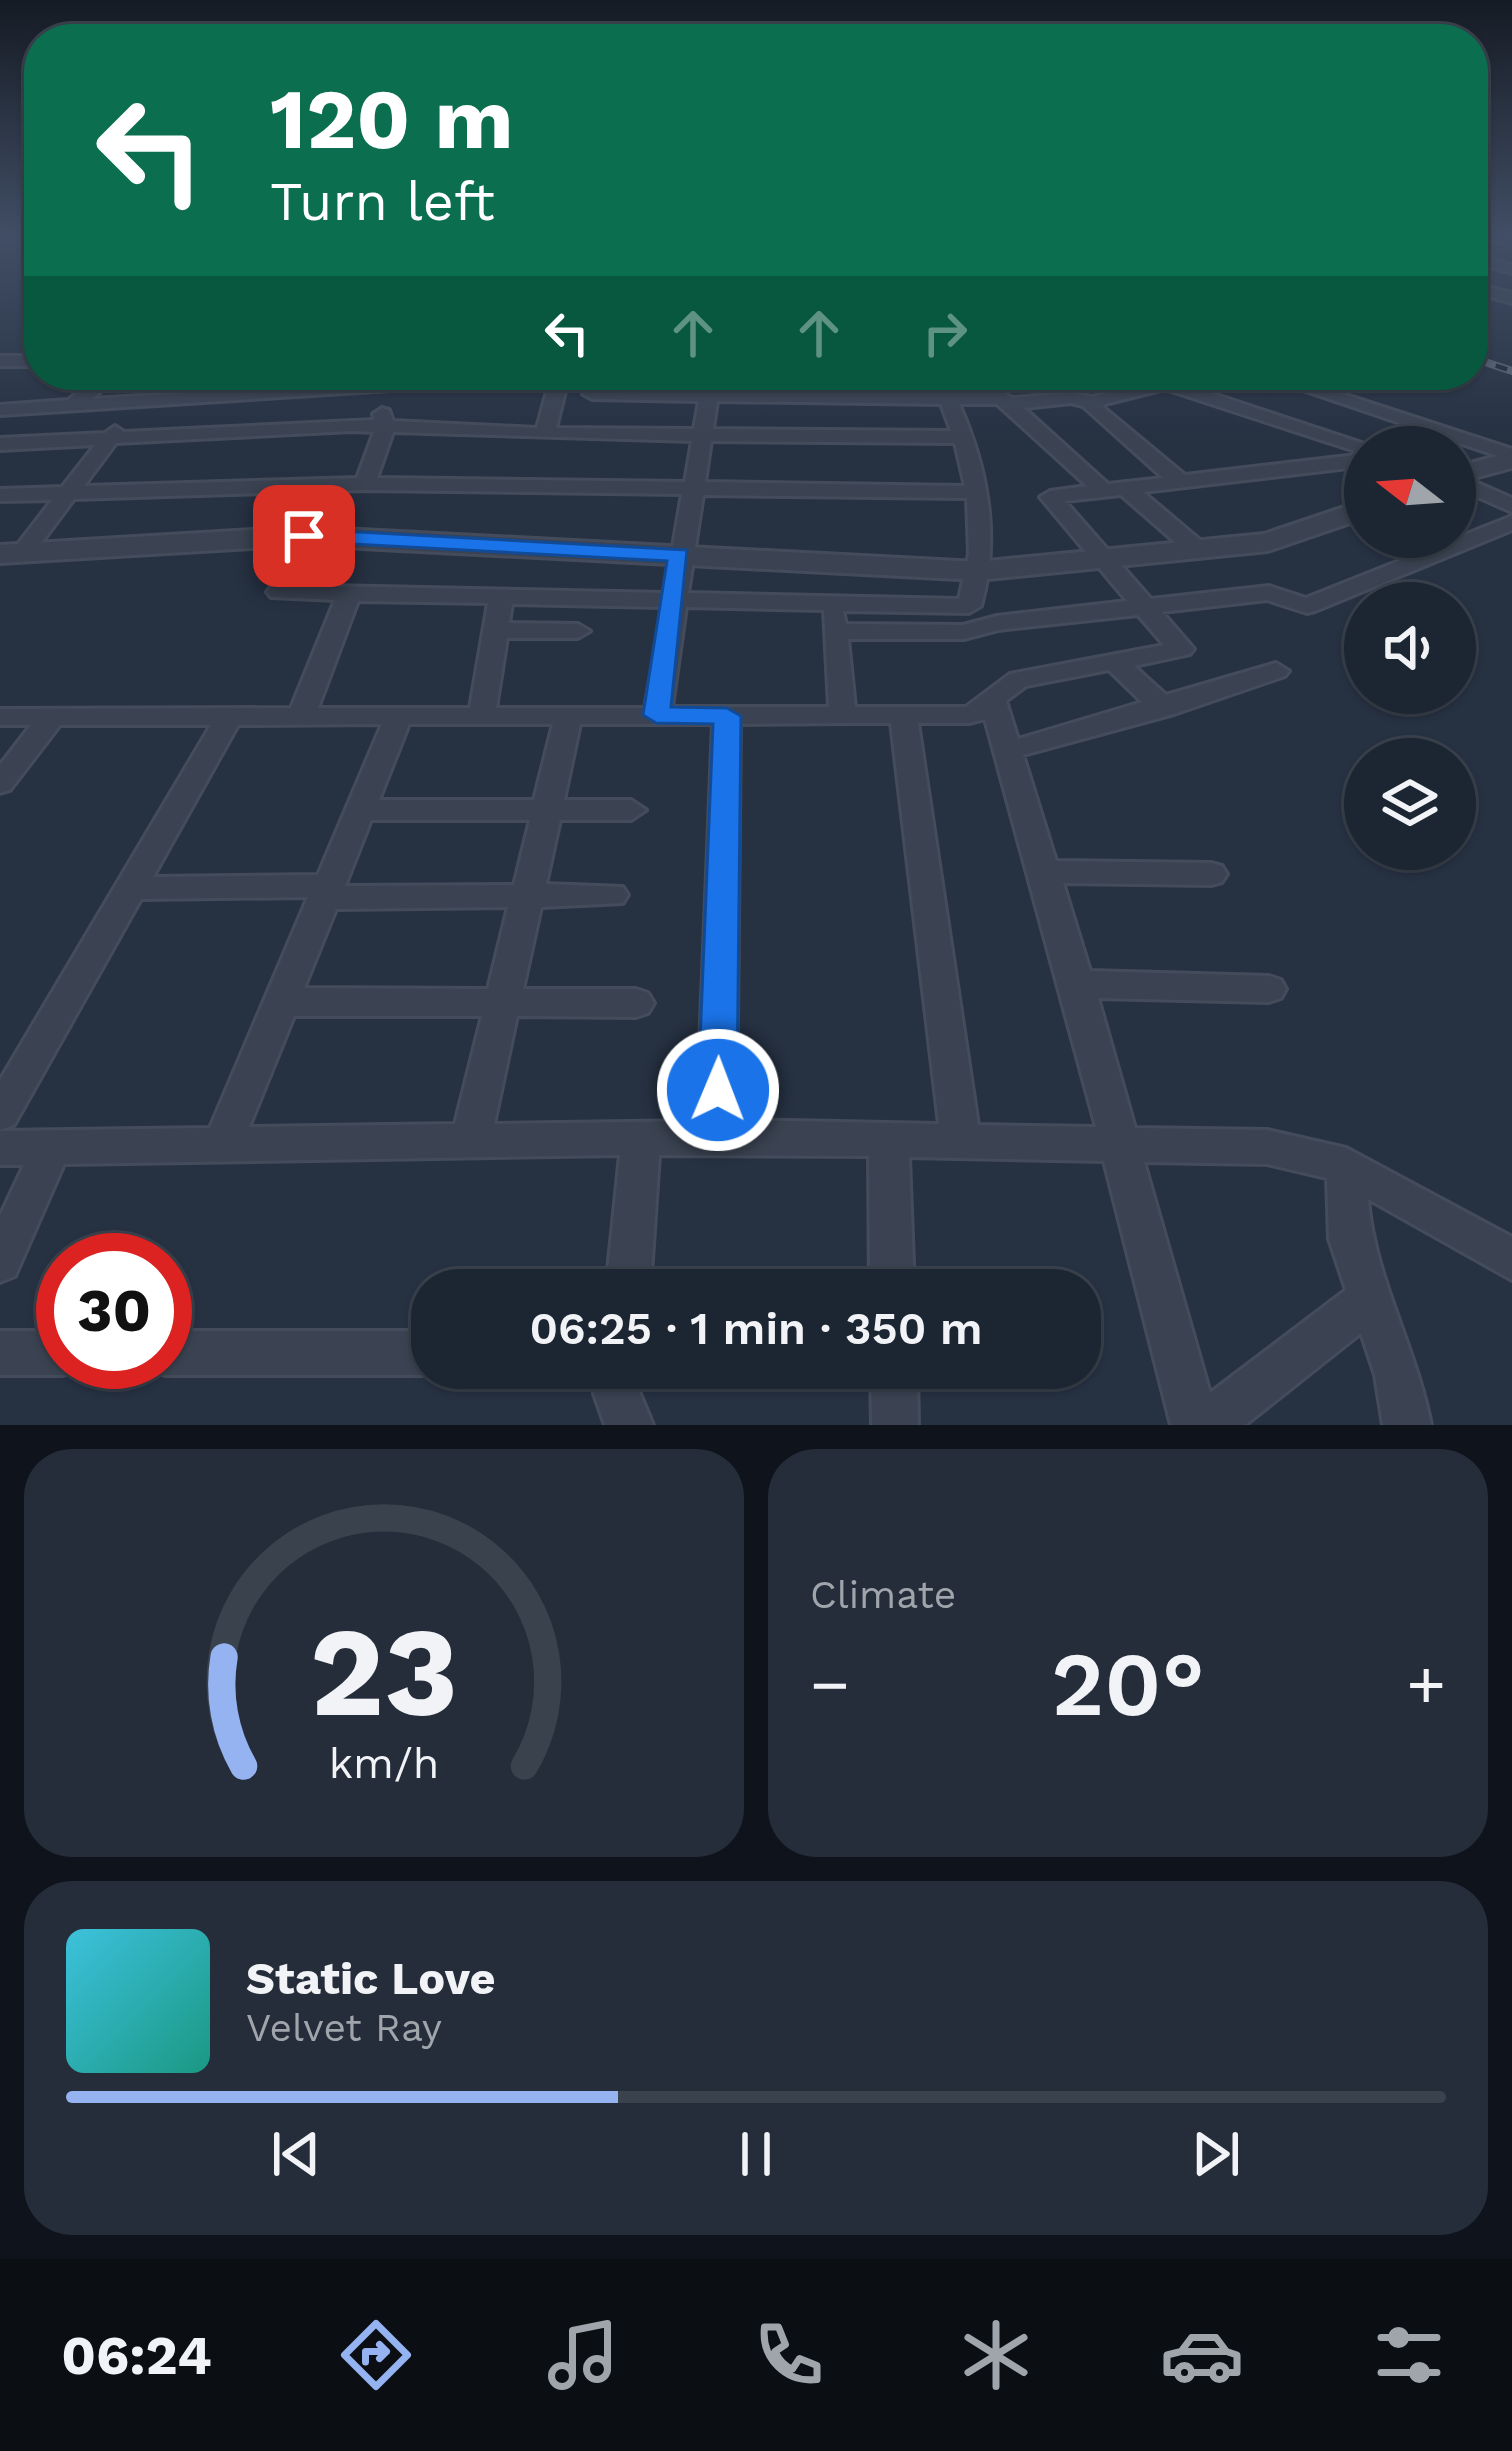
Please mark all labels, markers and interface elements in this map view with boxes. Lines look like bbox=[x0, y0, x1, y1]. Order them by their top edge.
text: 120 m bbox=[270, 70, 513, 168]
icon: left bbox=[72, 72, 228, 228]
text: Turn left bbox=[270, 170, 495, 233]
icon: left bbox=[534, 300, 600, 366]
icon: ahead bbox=[660, 300, 726, 366]
icon: ahead bbox=[786, 300, 852, 366]
icon: right bbox=[912, 300, 978, 366]
north arrow bbox=[1344, 426, 1476, 558]
map controls bbox=[1344, 426, 1476, 870]
pin bbox=[253, 485, 355, 587]
icon: arrive bbox=[271, 503, 337, 569]
button: sound bbox=[1344, 582, 1476, 714]
button: layers bbox=[1344, 738, 1476, 870]
position arrow bbox=[655, 1027, 781, 1153]
speed limit sign: 30 bbox=[36, 1233, 192, 1389]
text: 06:25 · 1 min · 350 m bbox=[529, 1302, 983, 1355]
text: Climate bbox=[810, 1572, 956, 1617]
text: 23 bbox=[310, 1599, 458, 1745]
text: 20° bbox=[1051, 1631, 1205, 1737]
text: − bbox=[810, 1646, 850, 1723]
text: + bbox=[1406, 1646, 1446, 1723]
text: km/h bbox=[329, 1738, 439, 1788]
text: Static Love bbox=[246, 1952, 496, 2005]
text: Velvet Ray bbox=[246, 2005, 442, 2050]
icon: previous bbox=[263, 2121, 329, 2187]
icon: pause bbox=[723, 2121, 789, 2187]
icon: next bbox=[1183, 2121, 1249, 2187]
icon: directions bbox=[334, 2313, 418, 2397]
icon: music bbox=[541, 2313, 625, 2397]
icon: phone bbox=[747, 2313, 831, 2397]
icon: climate bbox=[954, 2313, 1038, 2397]
icon: car bbox=[1160, 2313, 1244, 2397]
icon: filters bbox=[1367, 2313, 1451, 2397]
text: 06:24 bbox=[61, 2324, 212, 2387]

